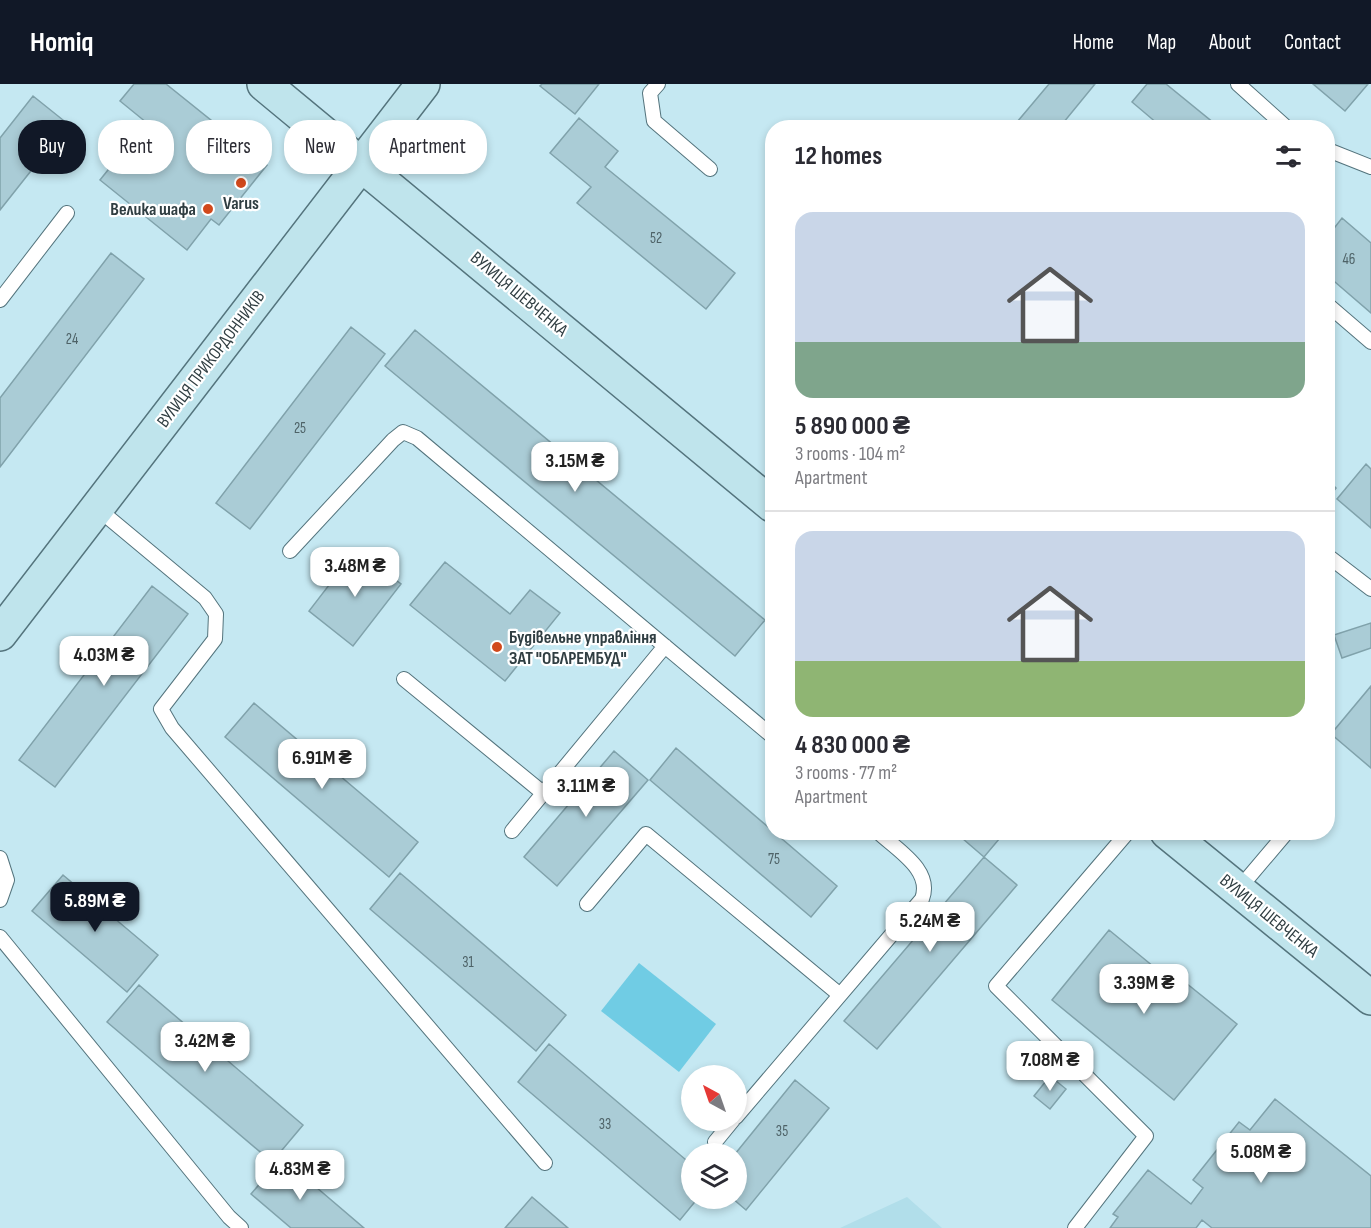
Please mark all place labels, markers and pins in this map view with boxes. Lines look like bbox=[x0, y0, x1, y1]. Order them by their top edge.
marker: Varus bbox=[234, 176, 248, 190]
place label: Varus bbox=[223, 193, 259, 214]
place label: Велика шафа bbox=[110, 199, 196, 220]
marker: Велика шафа bbox=[201, 202, 215, 216]
pin: 3.15M ₴ bbox=[520, 442, 630, 493]
pin: 3.48M ₴ bbox=[300, 547, 410, 598]
place label: Будівельне управління ЗАТ "ОБЛРЕМБУД" bbox=[509, 627, 657, 669]
pin: 4.03M ₴ bbox=[49, 636, 159, 687]
marker: Будівельне управління ЗАТ "ОБЛРЕМБУД" bbox=[490, 640, 504, 654]
pin: 6.91M ₴ bbox=[267, 739, 377, 790]
pin: 3.11M ₴ bbox=[531, 767, 641, 818]
pin: 5.89M ₴ bbox=[40, 882, 150, 933]
pin: 5.24M ₴ bbox=[875, 902, 985, 953]
pin: 3.39M ₴ bbox=[1089, 964, 1199, 1015]
pin: 3.42M ₴ bbox=[150, 1022, 260, 1073]
pin: 7.08M ₴ bbox=[995, 1041, 1105, 1092]
pin: 5.08M ₴ bbox=[1206, 1133, 1316, 1184]
pin: 4.83M ₴ bbox=[245, 1150, 355, 1201]

